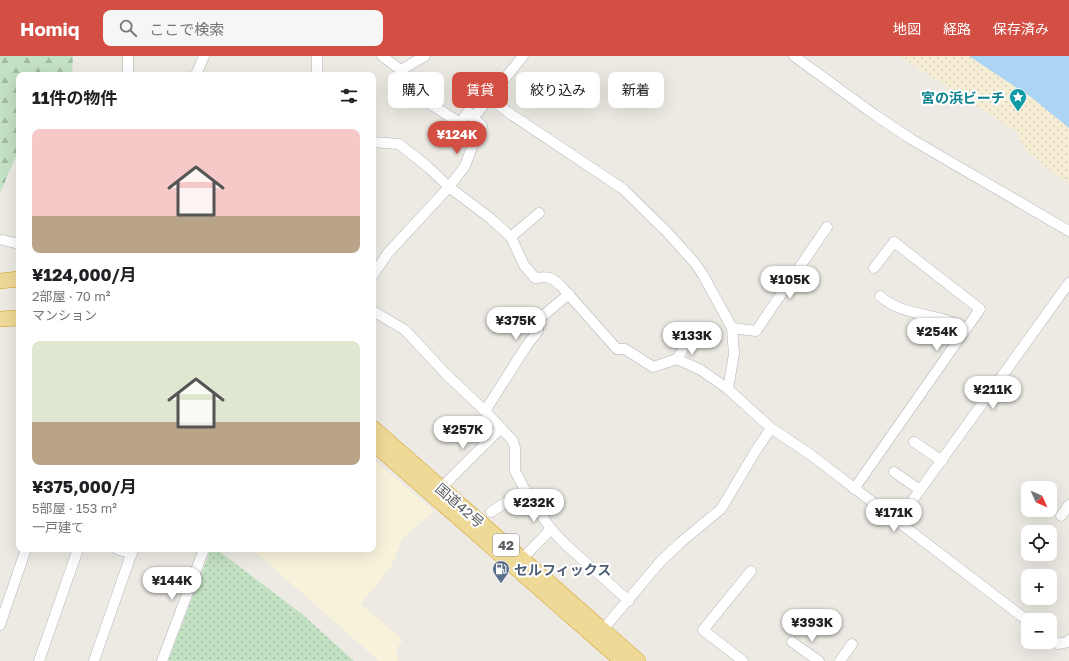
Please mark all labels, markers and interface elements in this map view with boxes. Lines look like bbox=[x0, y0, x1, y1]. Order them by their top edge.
search box bbox=[103, 10, 383, 46]
text: Homiq bbox=[20, 17, 79, 40]
icon: search bbox=[117, 17, 139, 39]
text: ここで検索 bbox=[149, 20, 224, 38]
text: 地図 bbox=[893, 20, 921, 37]
text: 経路 bbox=[943, 20, 971, 37]
text: 保存済み bbox=[993, 20, 1049, 37]
chip: 購入 bbox=[388, 72, 444, 108]
chip: 賃貸 bbox=[452, 72, 508, 108]
chip: 絞り込み bbox=[516, 72, 600, 108]
chip: 新着 bbox=[608, 72, 664, 108]
icon: filters bbox=[338, 85, 360, 107]
text: 11件の物件 bbox=[32, 87, 118, 108]
place icon: 宮の浜ビーチ bbox=[1008, 87, 1028, 112]
place label: 宮の浜ビーチ bbox=[921, 89, 1005, 106]
pin: ¥124K bbox=[429, 121, 485, 155]
text: ¥124K bbox=[437, 126, 477, 142]
icon: home bbox=[160, 155, 232, 227]
text: ¥124,000/月 bbox=[32, 264, 137, 285]
pin: ¥105K bbox=[762, 266, 818, 300]
text: ¥105K bbox=[769, 271, 811, 287]
text: 2部屋 · 70 m² bbox=[32, 288, 110, 304]
text: マンション bbox=[32, 307, 97, 323]
pin: ¥375K bbox=[488, 307, 544, 341]
text: ¥375K bbox=[496, 312, 536, 328]
pin: ¥254K bbox=[909, 318, 965, 352]
pin: ¥133K bbox=[664, 322, 720, 356]
text: ¥254K bbox=[916, 323, 958, 339]
text: ¥133K bbox=[672, 327, 712, 343]
icon: home bbox=[160, 367, 232, 439]
pin: ¥211K bbox=[965, 376, 1021, 410]
text: ¥211K bbox=[973, 381, 1013, 397]
pin: ¥257K bbox=[435, 416, 491, 450]
text: ¥257K bbox=[443, 421, 483, 437]
text: ¥375,000/月 bbox=[32, 476, 137, 497]
street label: 国道42号 bbox=[432, 479, 488, 531]
north arrow bbox=[1021, 481, 1057, 517]
map controls bbox=[1021, 481, 1057, 649]
pin: ¥232K bbox=[506, 489, 562, 523]
text: ¥232K bbox=[513, 494, 555, 510]
pin: ¥171K bbox=[866, 499, 922, 533]
text: 5部屋 · 153 m² bbox=[32, 500, 117, 516]
text: ¥171K bbox=[875, 504, 913, 520]
text: 一戸建て bbox=[32, 519, 84, 535]
button: locate bbox=[1021, 525, 1057, 561]
road number: 42 bbox=[493, 534, 519, 556]
fuel station icon: セルフィックス bbox=[491, 559, 511, 584]
place label: セルフィックス bbox=[514, 561, 611, 578]
pin: ¥144K bbox=[144, 567, 200, 601]
button: + bbox=[1021, 569, 1057, 605]
text: ¥144K bbox=[152, 572, 192, 588]
pin: ¥393K bbox=[784, 609, 840, 643]
button: − bbox=[1021, 613, 1057, 649]
text: ¥393K bbox=[791, 614, 833, 630]

